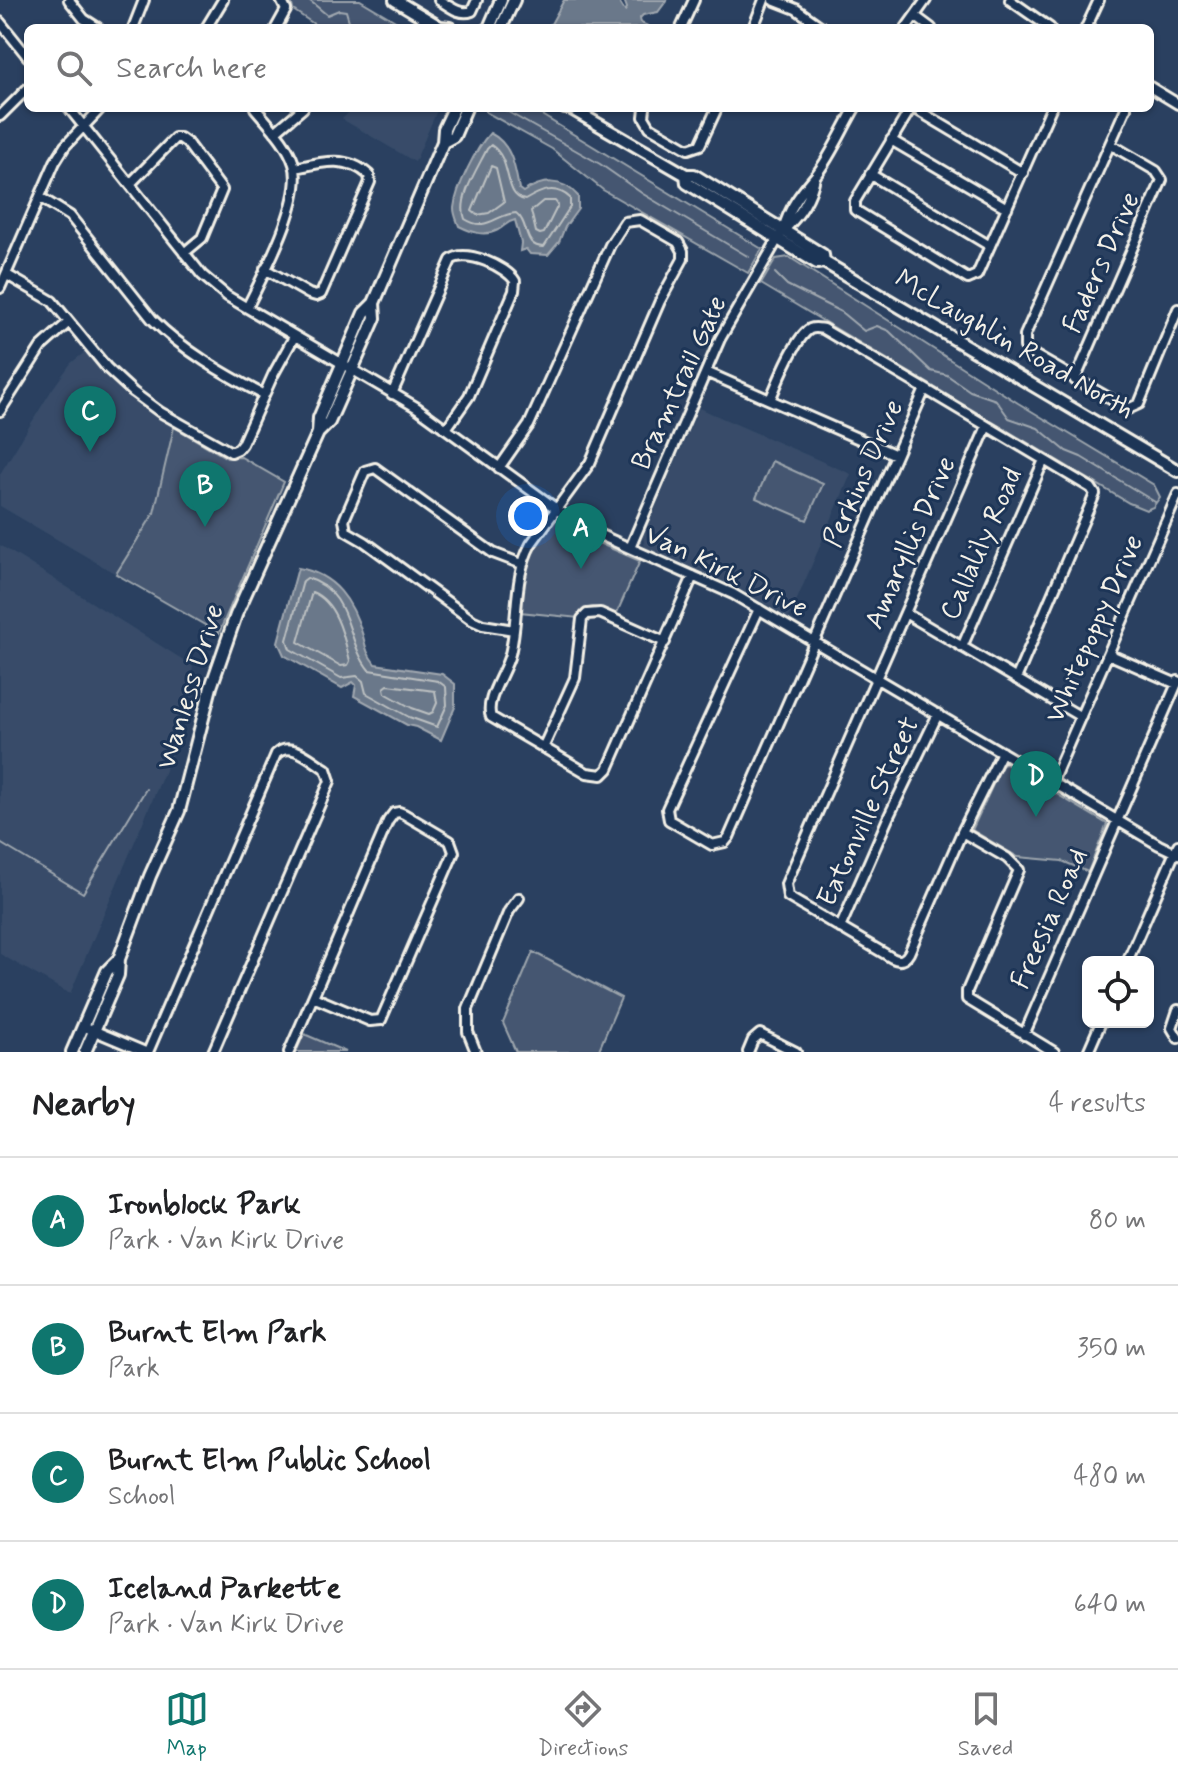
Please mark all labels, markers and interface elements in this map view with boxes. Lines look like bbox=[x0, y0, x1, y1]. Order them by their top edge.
search box bbox=[24, 24, 1154, 112]
icon: search bbox=[52, 46, 96, 90]
text: Search here bbox=[116, 49, 267, 88]
street label: Faders Drive bbox=[1054, 186, 1150, 340]
street label: McLaughlin Road North bbox=[887, 261, 1141, 429]
street label: Bramtrail Gate bbox=[623, 290, 737, 476]
pin: C bbox=[64, 386, 116, 452]
street label: Perkins Drive bbox=[815, 394, 913, 554]
street label: Amaryllis Drive bbox=[856, 451, 966, 635]
pin: B bbox=[179, 461, 231, 527]
street label: Callalily Road bbox=[932, 462, 1032, 626]
your location bbox=[508, 496, 548, 536]
pin: A bbox=[555, 503, 607, 569]
street label: Van Kirk Drive bbox=[638, 517, 814, 627]
street label: Whitepoppy Drive bbox=[1037, 529, 1153, 729]
street label: Wanless Drive bbox=[148, 600, 234, 774]
street label: Eatonville Street bbox=[809, 711, 929, 913]
pin: D bbox=[1010, 751, 1062, 817]
street label: Freesia Road bbox=[1003, 843, 1097, 995]
map controls bbox=[1082, 956, 1154, 1028]
button: locate bbox=[1082, 956, 1154, 1028]
text: Nearby bbox=[32, 1082, 136, 1127]
text: 4 results bbox=[1049, 1087, 1146, 1121]
text: Ironblock Park bbox=[108, 1185, 301, 1224]
text: A bbox=[49, 1204, 67, 1238]
text: 80 m bbox=[1089, 1204, 1146, 1238]
text: Park · Van Kirk Drive bbox=[108, 1224, 344, 1258]
text: Burnt Elm Park bbox=[108, 1313, 327, 1352]
text: B bbox=[50, 1332, 66, 1366]
text: 350 m bbox=[1077, 1332, 1146, 1366]
text: Park bbox=[108, 1352, 160, 1386]
text: Burnt Elm Public School bbox=[108, 1441, 431, 1480]
text: C bbox=[49, 1460, 67, 1494]
text: 480 m bbox=[1073, 1460, 1146, 1494]
text: School bbox=[108, 1480, 175, 1514]
text: Iceland Parkette bbox=[108, 1569, 341, 1608]
text: D bbox=[49, 1588, 67, 1622]
text: 640 m bbox=[1074, 1588, 1146, 1622]
text: Park · Van Kirk Drive bbox=[108, 1608, 344, 1642]
tab: Map bbox=[165, 1687, 209, 1763]
tab: Directions bbox=[538, 1687, 628, 1763]
tab: Saved bbox=[958, 1687, 1013, 1763]

